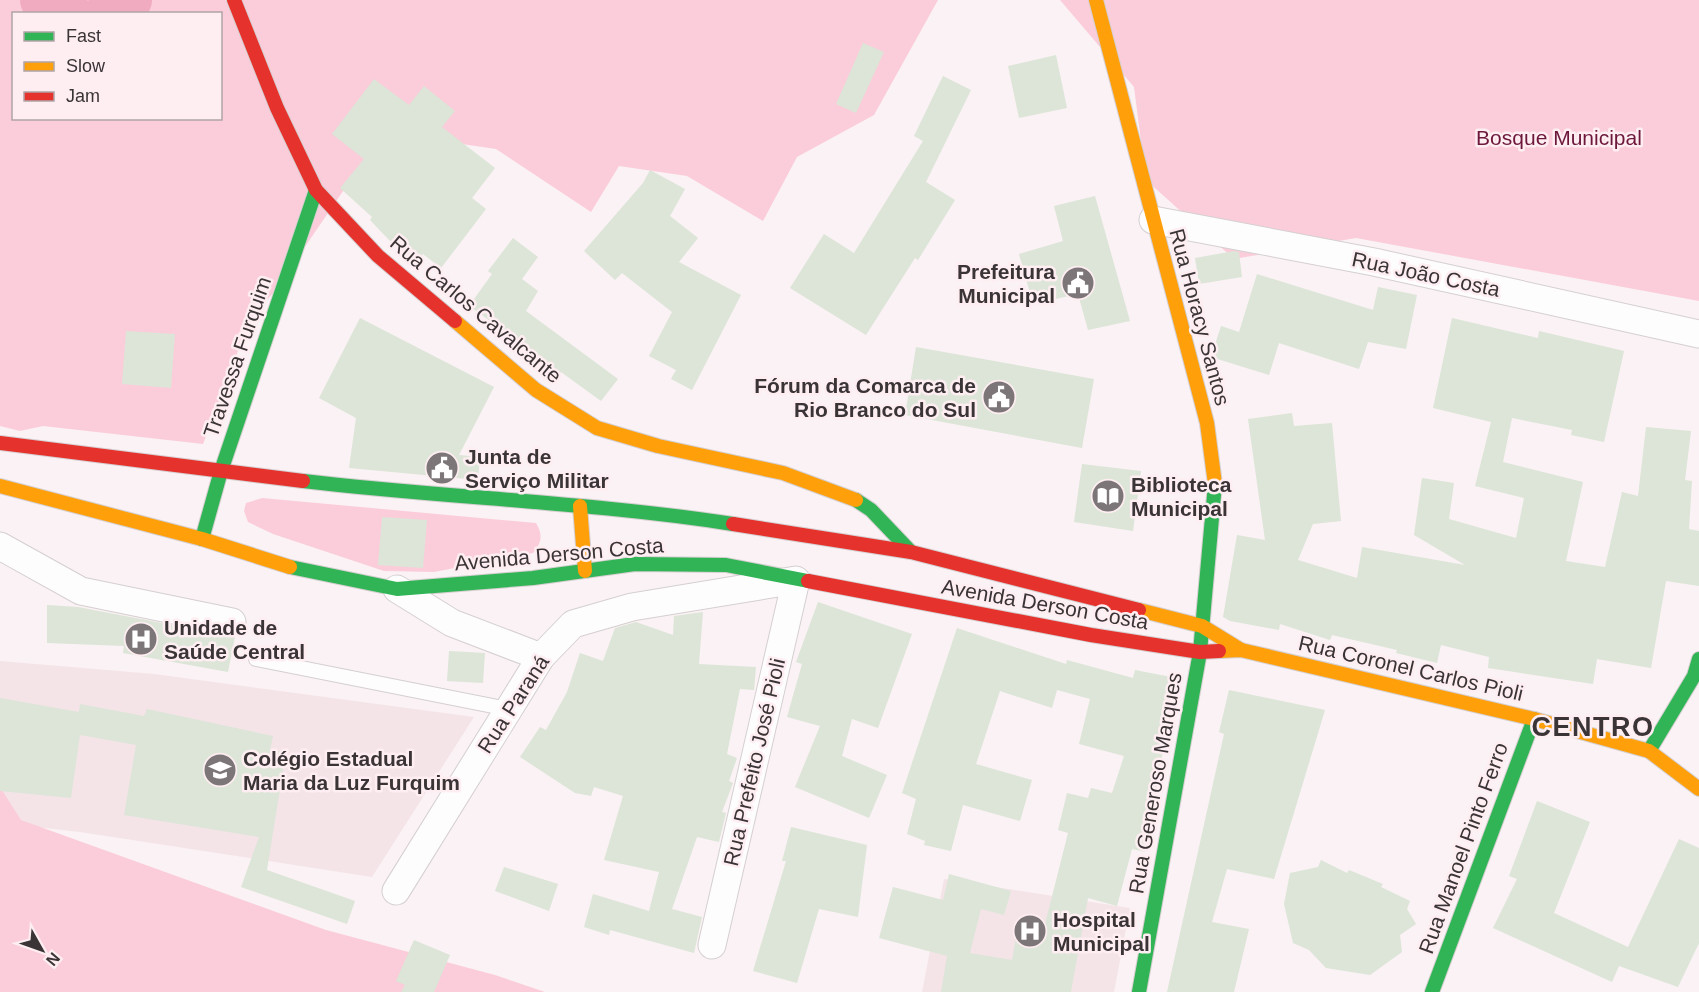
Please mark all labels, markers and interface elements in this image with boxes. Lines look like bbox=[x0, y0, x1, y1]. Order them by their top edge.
legend bbox=[12, 12, 222, 120]
text: Fast bbox=[66, 26, 101, 46]
text: Slow bbox=[66, 56, 106, 76]
text: Jam bbox=[66, 86, 100, 106]
park label: Bosque Municipal bbox=[1476, 126, 1642, 149]
street label: Rua Horacy Santos bbox=[1165, 226, 1235, 408]
street label: Rua Carlos Cavalcante bbox=[386, 231, 566, 387]
street label: Rua João Costa bbox=[1350, 247, 1502, 301]
place label: Prefeitura Municipal bbox=[957, 260, 1055, 307]
public building icon: Prefeitura Municipal bbox=[1060, 265, 1096, 301]
street label: Travessa Furquim bbox=[199, 274, 275, 440]
place label: Fórum da Comarca de Rio Branco do Sul bbox=[754, 374, 976, 421]
public building icon: Fórum da Comarca de Rio Branco do Sul bbox=[981, 379, 1017, 415]
place label: Junta de Serviço Militar bbox=[465, 445, 609, 492]
public building icon: Junta de Serviço Militar bbox=[424, 450, 460, 486]
place label: Biblioteca Municipal bbox=[1131, 473, 1232, 520]
library icon: Biblioteca Municipal bbox=[1090, 478, 1126, 514]
street label: Avenida Derson Costa bbox=[454, 533, 665, 575]
street label: Avenida Derson Costa bbox=[940, 574, 1151, 634]
place label: Unidade de Saúde Central bbox=[164, 616, 305, 663]
hospital icon: Unidade de Saúde Central bbox=[123, 621, 159, 657]
street label: Rua Coronel Carlos Pioli bbox=[1296, 631, 1526, 705]
street label: Rua Paraná bbox=[473, 650, 553, 757]
street label: Rua Prefeito José Pioli bbox=[719, 656, 789, 868]
street label: Rua Generoso Marques bbox=[1124, 671, 1186, 895]
district label: CENTRO bbox=[1532, 712, 1655, 742]
street label: Rua Manoel Pinto Ferro bbox=[1414, 739, 1512, 957]
place label: Colégio Estadual Maria da Luz Furquim bbox=[243, 747, 460, 794]
school or university icon: Colégio Estadual Maria da Luz Furquim bbox=[202, 752, 238, 788]
place label: Hospital Municipal bbox=[1053, 908, 1150, 955]
hospital icon: Hospital Municipal bbox=[1012, 913, 1048, 949]
north arrow bbox=[12, 920, 72, 980]
text: N bbox=[43, 949, 63, 969]

